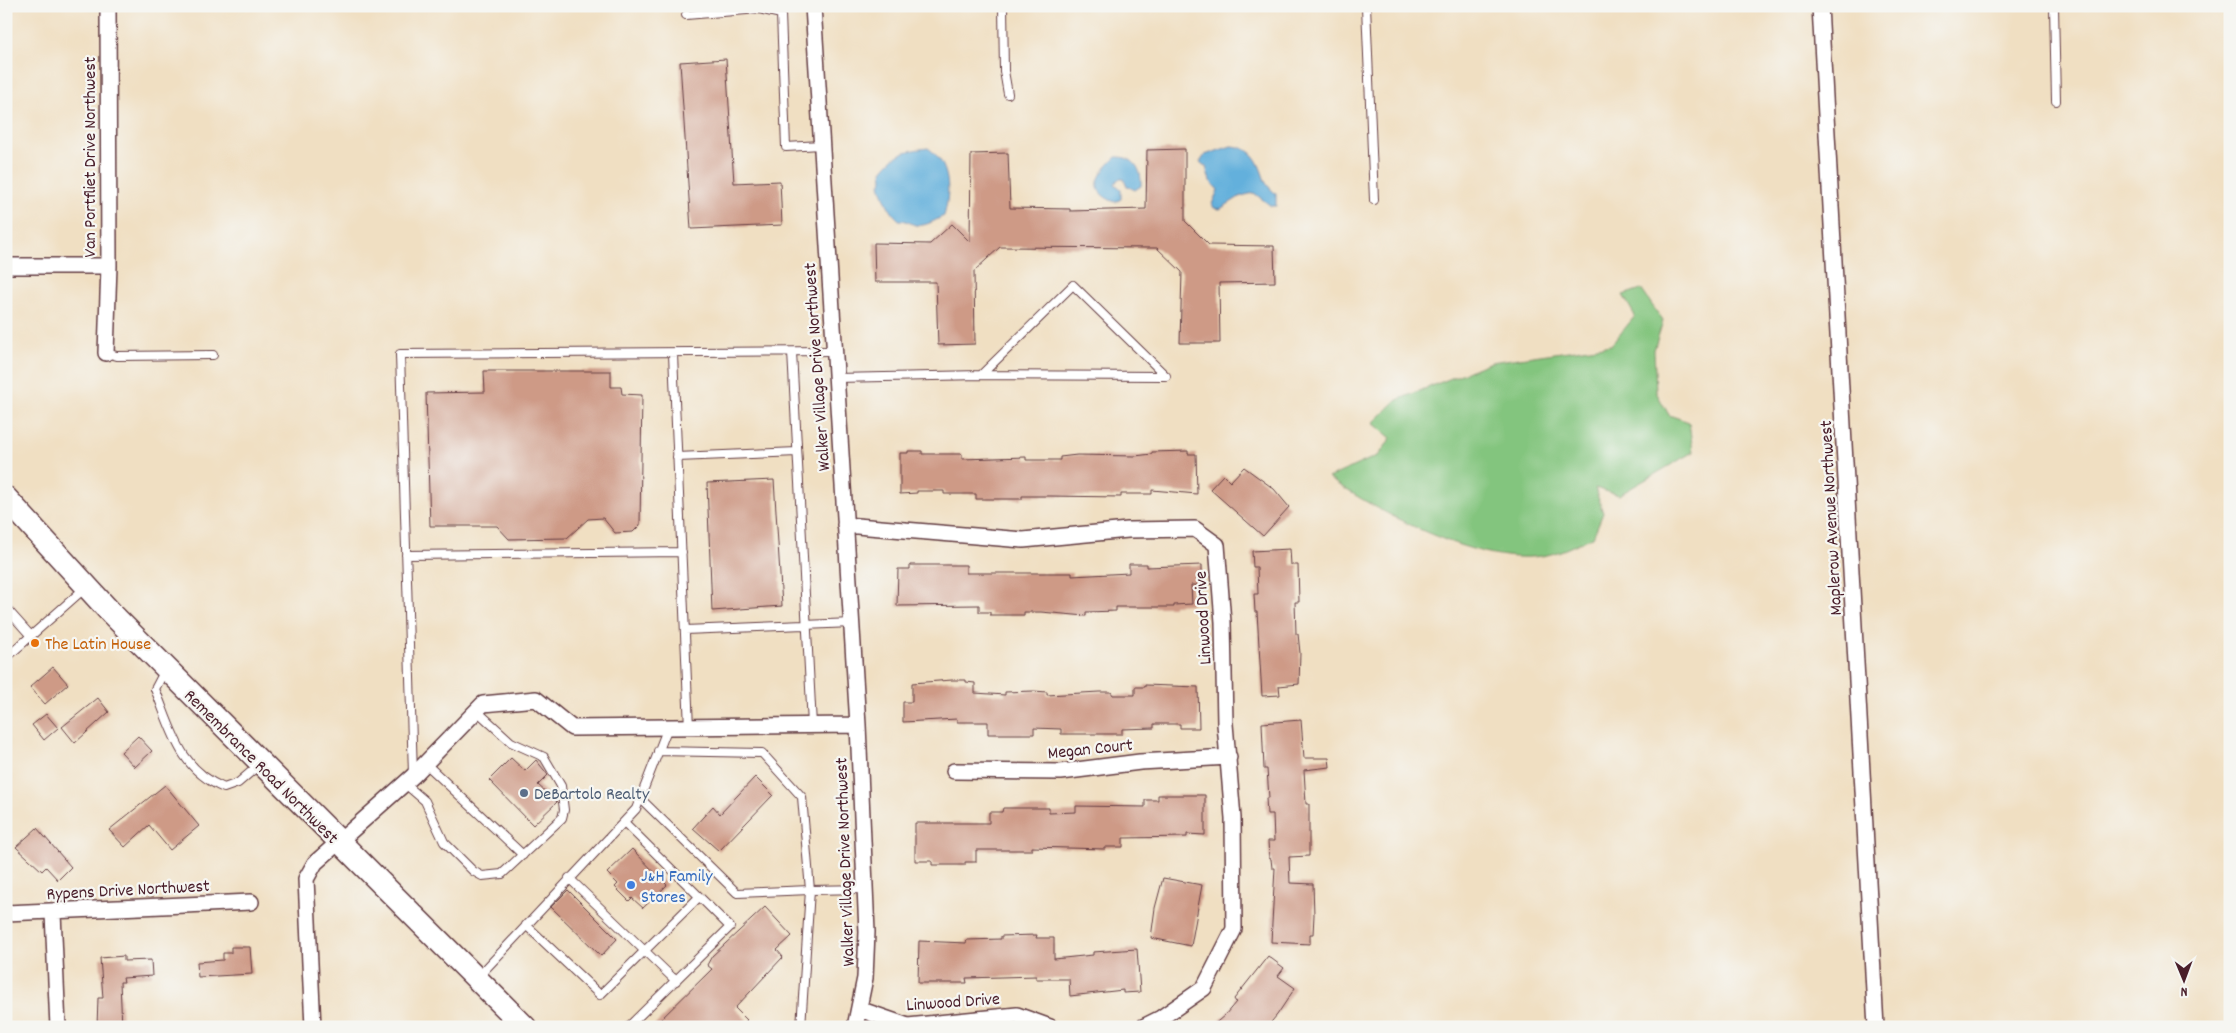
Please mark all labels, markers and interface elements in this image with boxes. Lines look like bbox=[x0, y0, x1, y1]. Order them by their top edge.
street label: Van Portfliet Drive Northwest bbox=[79, 56, 104, 258]
street label: Walker Village Drive Northwest bbox=[799, 261, 838, 472]
street label: Maplerow Avenue Northwest bbox=[1815, 419, 1850, 616]
street label: Linwood Drive bbox=[1190, 570, 1219, 665]
place label: The Latin House bbox=[45, 633, 151, 658]
marker: The Latin House bbox=[29, 637, 41, 649]
street label: Remembrance Road Northwest bbox=[177, 685, 344, 851]
street label: Megan Court bbox=[1047, 734, 1134, 767]
street label: Walker Village Drive Northwest bbox=[830, 757, 863, 967]
place label: DeBartolo Realty bbox=[534, 783, 650, 808]
marker: DeBartolo Realty bbox=[518, 787, 530, 799]
place label: J&H Family Stores bbox=[641, 865, 713, 911]
street label: Rypens Drive Northwest bbox=[46, 875, 211, 908]
marker: J&H Family Stores bbox=[625, 879, 637, 891]
north arrow bbox=[2158, 956, 2208, 1006]
text: N bbox=[2180, 981, 2188, 1001]
street label: Linwood Drive bbox=[905, 988, 1001, 1019]

